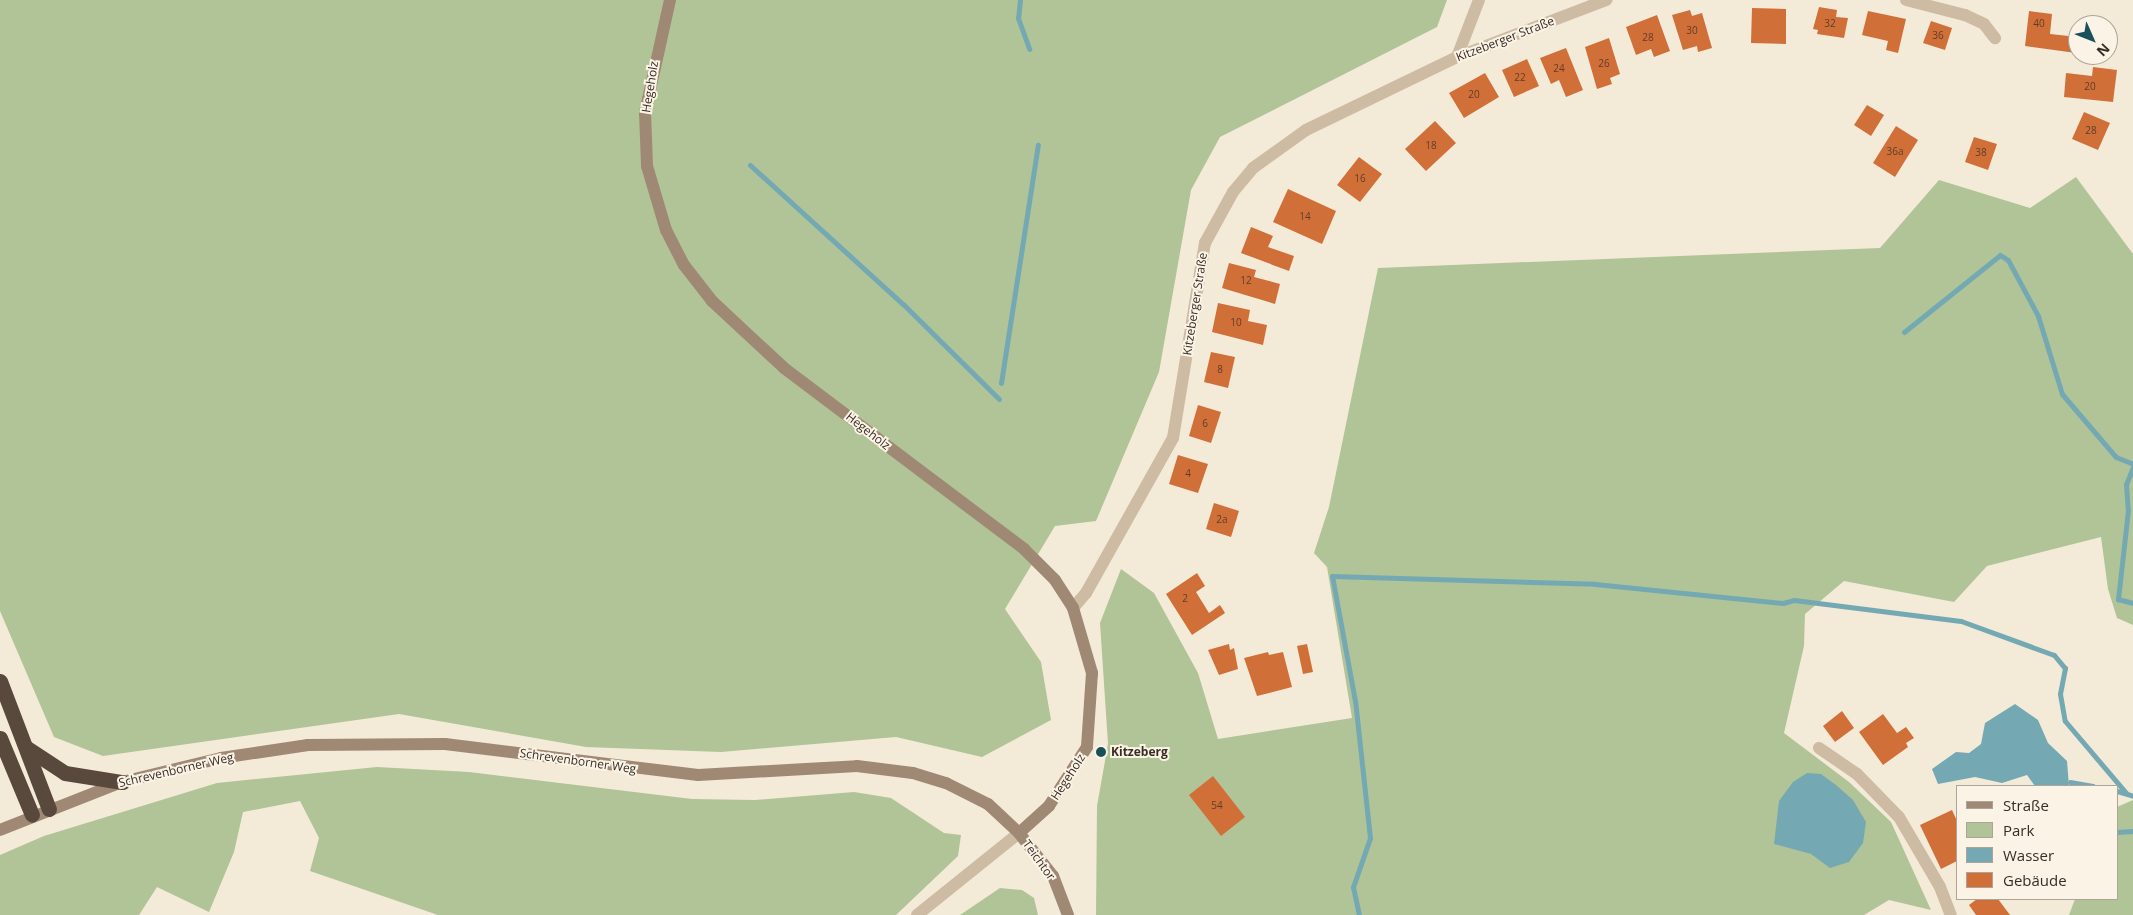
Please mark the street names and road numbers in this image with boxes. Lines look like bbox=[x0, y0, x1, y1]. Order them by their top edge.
street label: Kitzeberger Straße bbox=[1454, 14, 1556, 64]
street label: Hegeholz bbox=[639, 60, 661, 114]
street label: Kitzeberger Straße bbox=[1180, 252, 1210, 356]
street label: Hegeholz bbox=[843, 409, 893, 453]
street label: Schrevenborner Weg bbox=[519, 746, 637, 776]
street label: Schrevenborner Weg bbox=[117, 750, 235, 790]
street label: Hegeholz bbox=[1048, 751, 1088, 803]
street label: Teichtor bbox=[1020, 837, 1058, 883]

